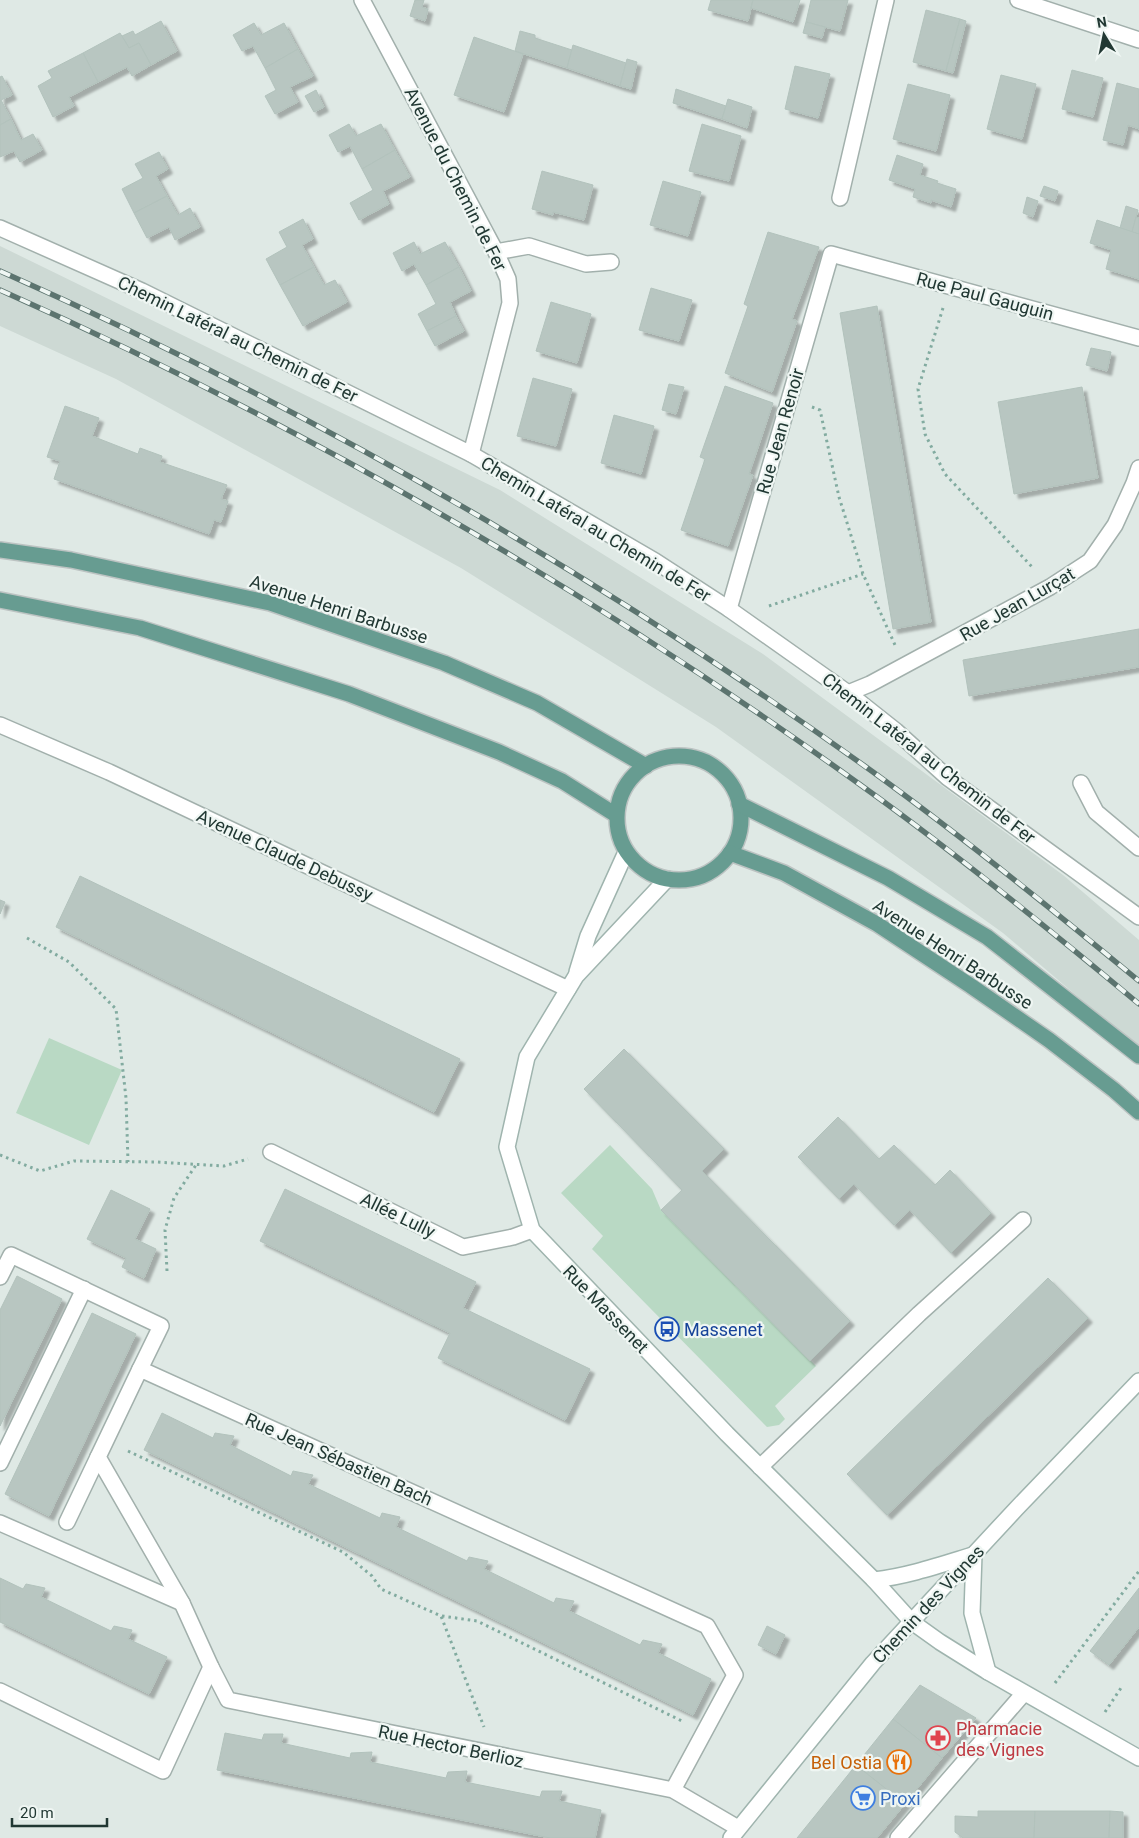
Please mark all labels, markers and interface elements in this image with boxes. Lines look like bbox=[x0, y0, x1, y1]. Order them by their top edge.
north arrow bbox=[1079, 10, 1129, 60]
text: N bbox=[1095, 13, 1108, 31]
street label: Avenue du Chemin de Fer bbox=[401, 84, 511, 274]
street label: Rue Paul Gauguin bbox=[914, 268, 1056, 324]
street label: Chemin Latéral au Chemin de Fer bbox=[115, 272, 361, 406]
street label: Rue Jean Renoir bbox=[752, 366, 808, 496]
street label: Chemin Latéral au Chemin de Fer bbox=[477, 452, 715, 606]
street label: Rue Jean Lurçat bbox=[956, 563, 1078, 645]
street label: Avenue Henri Barbusse bbox=[247, 570, 431, 648]
street label: Chemin Latéral au Chemin de Fer bbox=[818, 668, 1040, 848]
street label: Avenue Claude Debussy bbox=[194, 805, 377, 905]
street label: Avenue Henri Barbusse bbox=[869, 895, 1037, 1013]
street label: Allée Lully bbox=[357, 1188, 439, 1242]
street label: Rue Massenet bbox=[559, 1261, 653, 1357]
bus stop icon: Massenet bbox=[654, 1316, 680, 1342]
place label: Massenet bbox=[684, 1319, 763, 1340]
street label: Rue Jean Sébastien Bach bbox=[242, 1408, 436, 1510]
street label: Chemin des Vignes bbox=[868, 1541, 988, 1667]
place label: Pharmacie des Vignes bbox=[956, 1718, 1044, 1760]
street label: Rue Hector Berlioz bbox=[376, 1720, 526, 1772]
pharmacy icon: Pharmacie des Vignes bbox=[925, 1725, 951, 1751]
restaurant icon: Bel Ostia bbox=[886, 1749, 912, 1775]
place label: Bel Ostia bbox=[811, 1752, 882, 1773]
supermarket icon: Proxi bbox=[850, 1785, 876, 1811]
place label: Proxi bbox=[880, 1788, 921, 1809]
scale bar bbox=[12, 1796, 108, 1828]
text: 20 m bbox=[20, 1804, 54, 1822]

